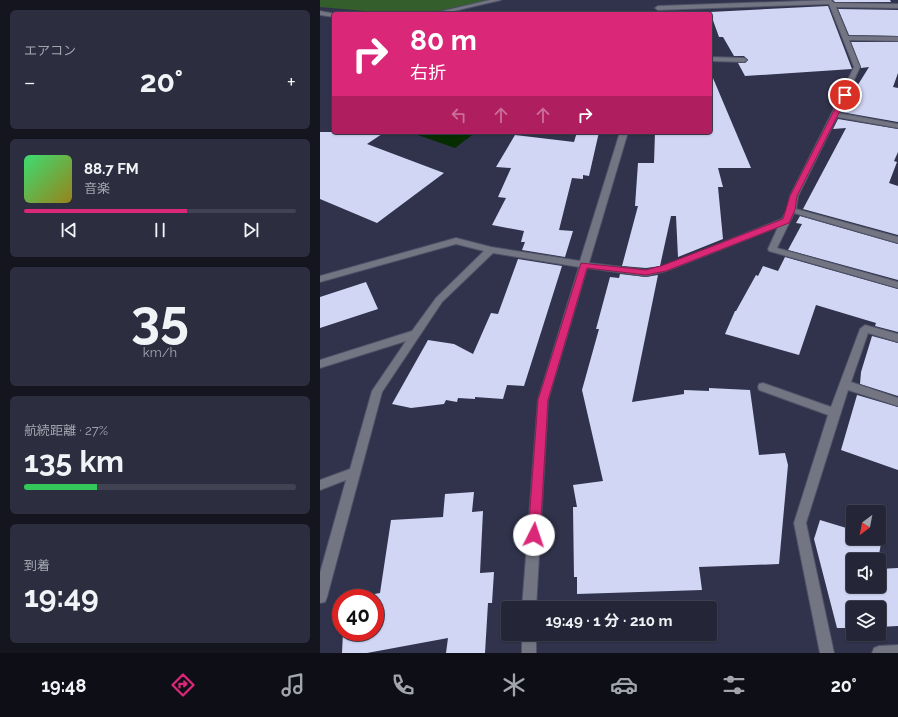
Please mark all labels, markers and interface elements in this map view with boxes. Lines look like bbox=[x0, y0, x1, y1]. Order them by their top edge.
text: 80 m bbox=[410, 24, 477, 57]
icon: right bbox=[344, 28, 396, 80]
text: エアコン bbox=[24, 43, 76, 58]
text: 右折 bbox=[410, 62, 446, 83]
text: 20° bbox=[140, 64, 183, 99]
text: − bbox=[24, 69, 36, 95]
text: + bbox=[287, 69, 296, 95]
pin bbox=[828, 78, 862, 112]
icon: arrive bbox=[834, 84, 856, 106]
icon: left bbox=[448, 104, 470, 126]
icon: ahead bbox=[490, 104, 512, 126]
icon: ahead bbox=[532, 104, 554, 126]
icon: right bbox=[574, 104, 596, 126]
text: 88.7 FM bbox=[84, 160, 139, 178]
text: 音楽 bbox=[84, 181, 110, 196]
icon: previous bbox=[58, 219, 80, 241]
icon: pause bbox=[149, 219, 171, 241]
icon: next bbox=[240, 219, 262, 241]
text: 35 bbox=[131, 288, 189, 349]
text: km/h bbox=[143, 345, 177, 360]
text: 航続距離 · 27% bbox=[24, 423, 108, 438]
text: 135 km bbox=[24, 444, 124, 479]
north arrow bbox=[846, 505, 886, 545]
map controls bbox=[846, 505, 886, 641]
position arrow bbox=[513, 514, 555, 556]
button: sound bbox=[846, 553, 886, 593]
text: 到着 bbox=[24, 558, 50, 573]
text: 19:49 bbox=[24, 579, 99, 614]
speed limit sign: 40 bbox=[332, 589, 384, 641]
button: layers bbox=[846, 601, 886, 641]
text: 19:49 · 1 分 · 210 m bbox=[545, 612, 673, 630]
icon: directions bbox=[169, 671, 197, 699]
icon: music bbox=[279, 671, 307, 699]
icon: phone bbox=[389, 671, 417, 699]
icon: climate bbox=[500, 671, 528, 699]
icon: car bbox=[610, 671, 638, 699]
icon: filters bbox=[720, 671, 748, 699]
text: 19:48 bbox=[41, 675, 86, 696]
text: 20° bbox=[831, 675, 857, 696]

